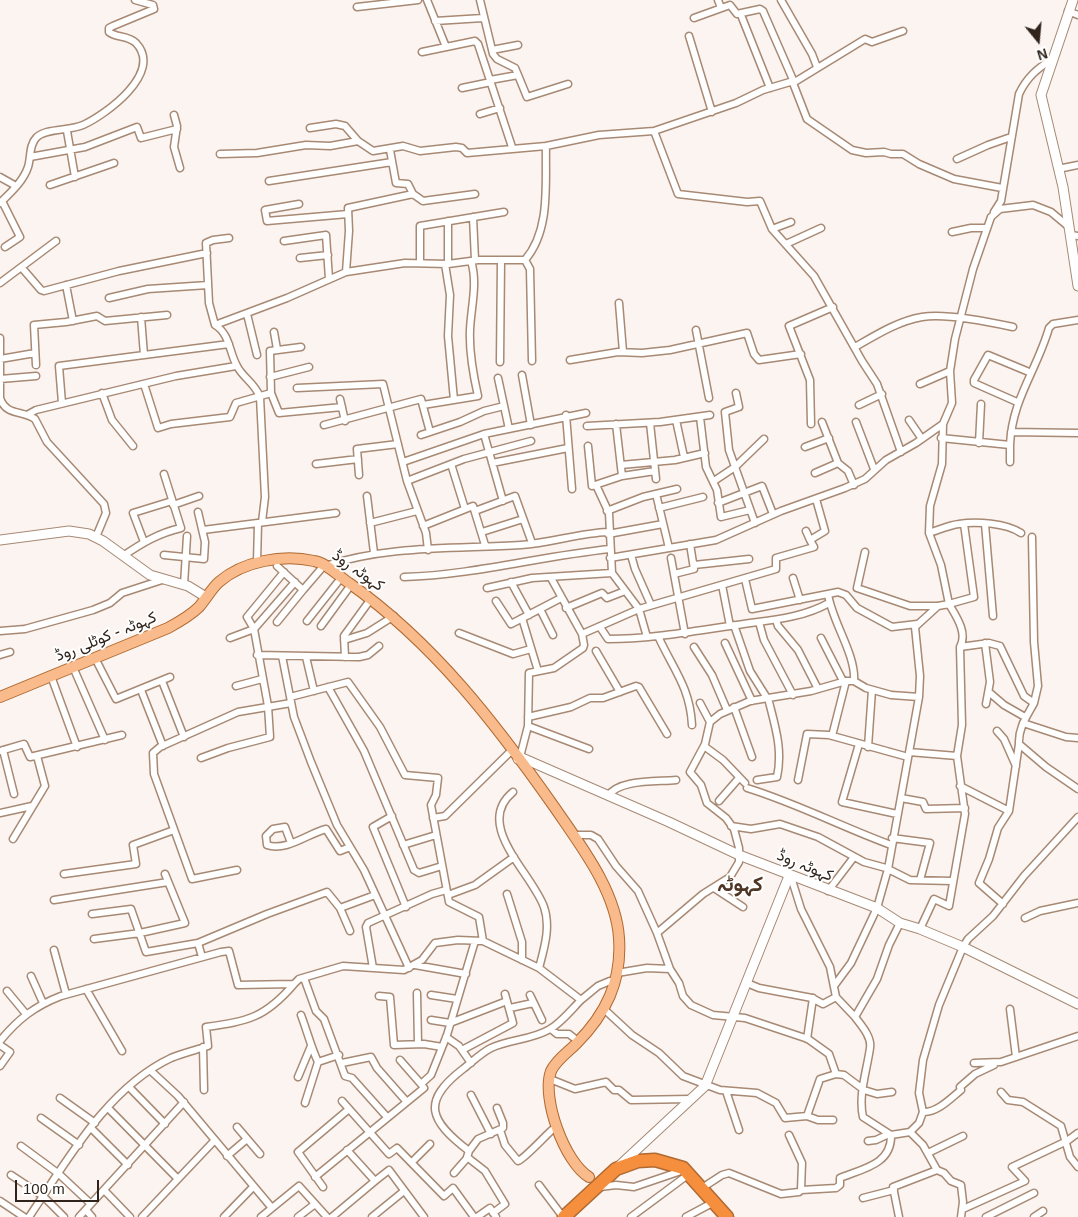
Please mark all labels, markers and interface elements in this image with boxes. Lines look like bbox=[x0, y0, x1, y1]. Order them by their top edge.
north arrow bbox=[1013, 15, 1063, 65]
text: N bbox=[1035, 45, 1050, 63]
street label: کہوٹہ روڈ bbox=[328, 546, 388, 596]
street label: کہوٹہ - کوٹلی روڈ bbox=[53, 608, 159, 666]
street label: کہوٹہ روڈ bbox=[774, 846, 836, 886]
district label: کہوٹہ bbox=[717, 872, 763, 898]
scale bar bbox=[18, 1170, 101, 1202]
text: 100 m bbox=[23, 1180, 65, 1197]

